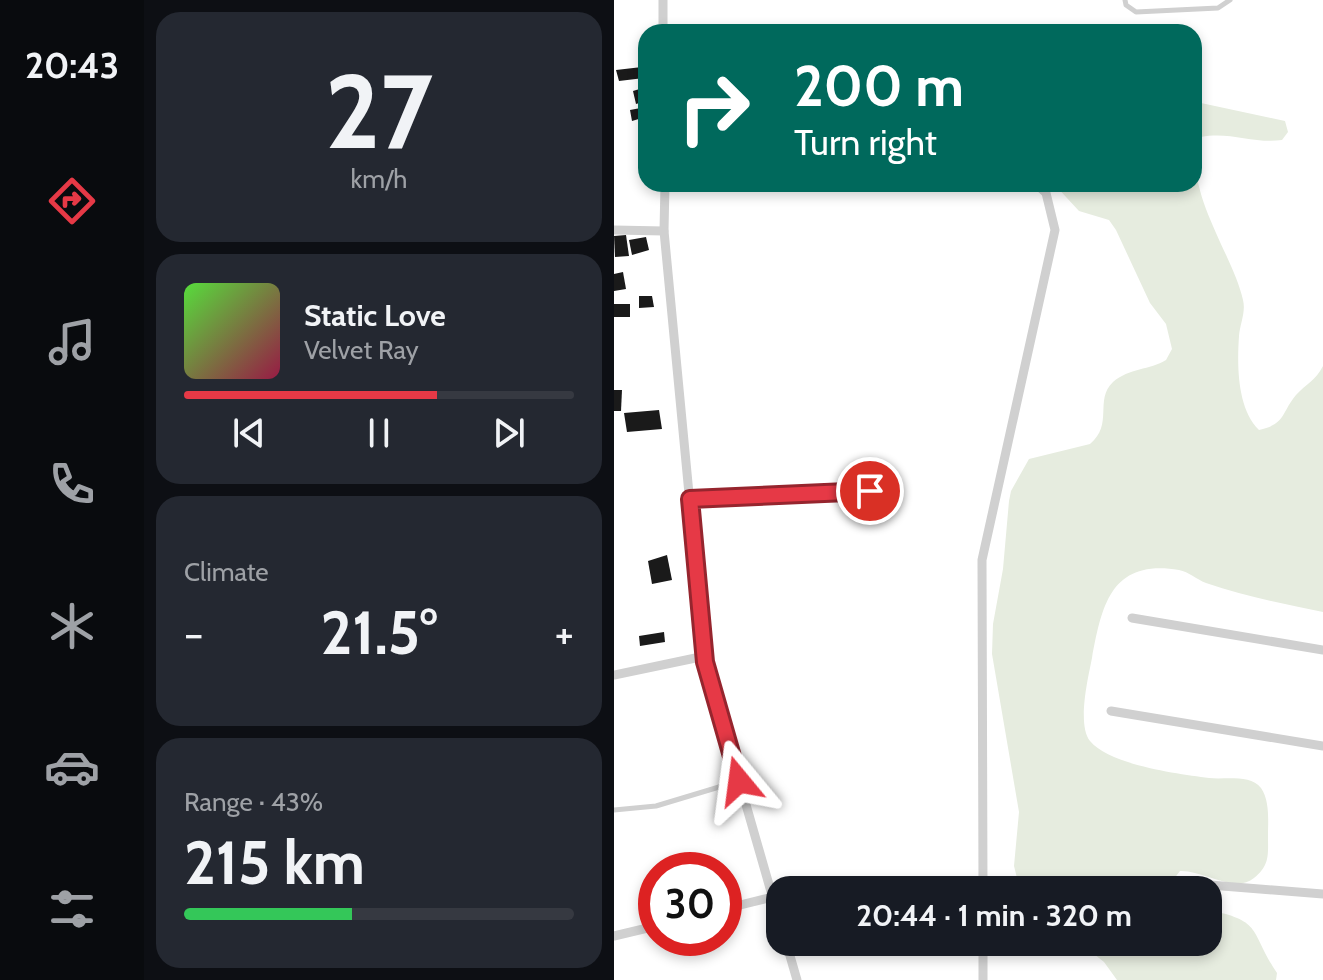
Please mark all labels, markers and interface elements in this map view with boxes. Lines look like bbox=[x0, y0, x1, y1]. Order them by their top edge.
text: 20:43 bbox=[25, 43, 119, 87]
text: 27 bbox=[325, 48, 433, 174]
text: 200 m bbox=[794, 52, 964, 120]
icon: right bbox=[662, 56, 766, 160]
text: Turn right bbox=[794, 120, 937, 164]
text: km/h bbox=[351, 163, 407, 195]
icon: directions bbox=[44, 173, 100, 229]
text: Static Love bbox=[304, 297, 446, 334]
icon: music bbox=[44, 314, 100, 370]
text: Velvet Ray bbox=[304, 334, 419, 366]
icon: previous bbox=[227, 411, 271, 455]
icon: pause bbox=[357, 411, 401, 455]
icon: next bbox=[487, 411, 531, 455]
icon: phone bbox=[44, 456, 100, 512]
pin bbox=[836, 457, 904, 525]
icon: arrive bbox=[848, 469, 892, 513]
text: Climate bbox=[184, 556, 269, 588]
text: 21.5° bbox=[321, 596, 437, 669]
icon: climate bbox=[44, 598, 100, 654]
text: − bbox=[184, 607, 203, 660]
text: + bbox=[555, 607, 574, 660]
icon: car bbox=[44, 739, 100, 795]
position arrow bbox=[697, 739, 781, 823]
text: Range · 43% bbox=[184, 786, 323, 818]
text: 215 km bbox=[184, 826, 365, 899]
speed limit sign: 30 bbox=[638, 852, 742, 956]
icon: filters bbox=[44, 881, 100, 937]
text: 20:44 · 1 min · 320 m bbox=[856, 897, 1132, 934]

